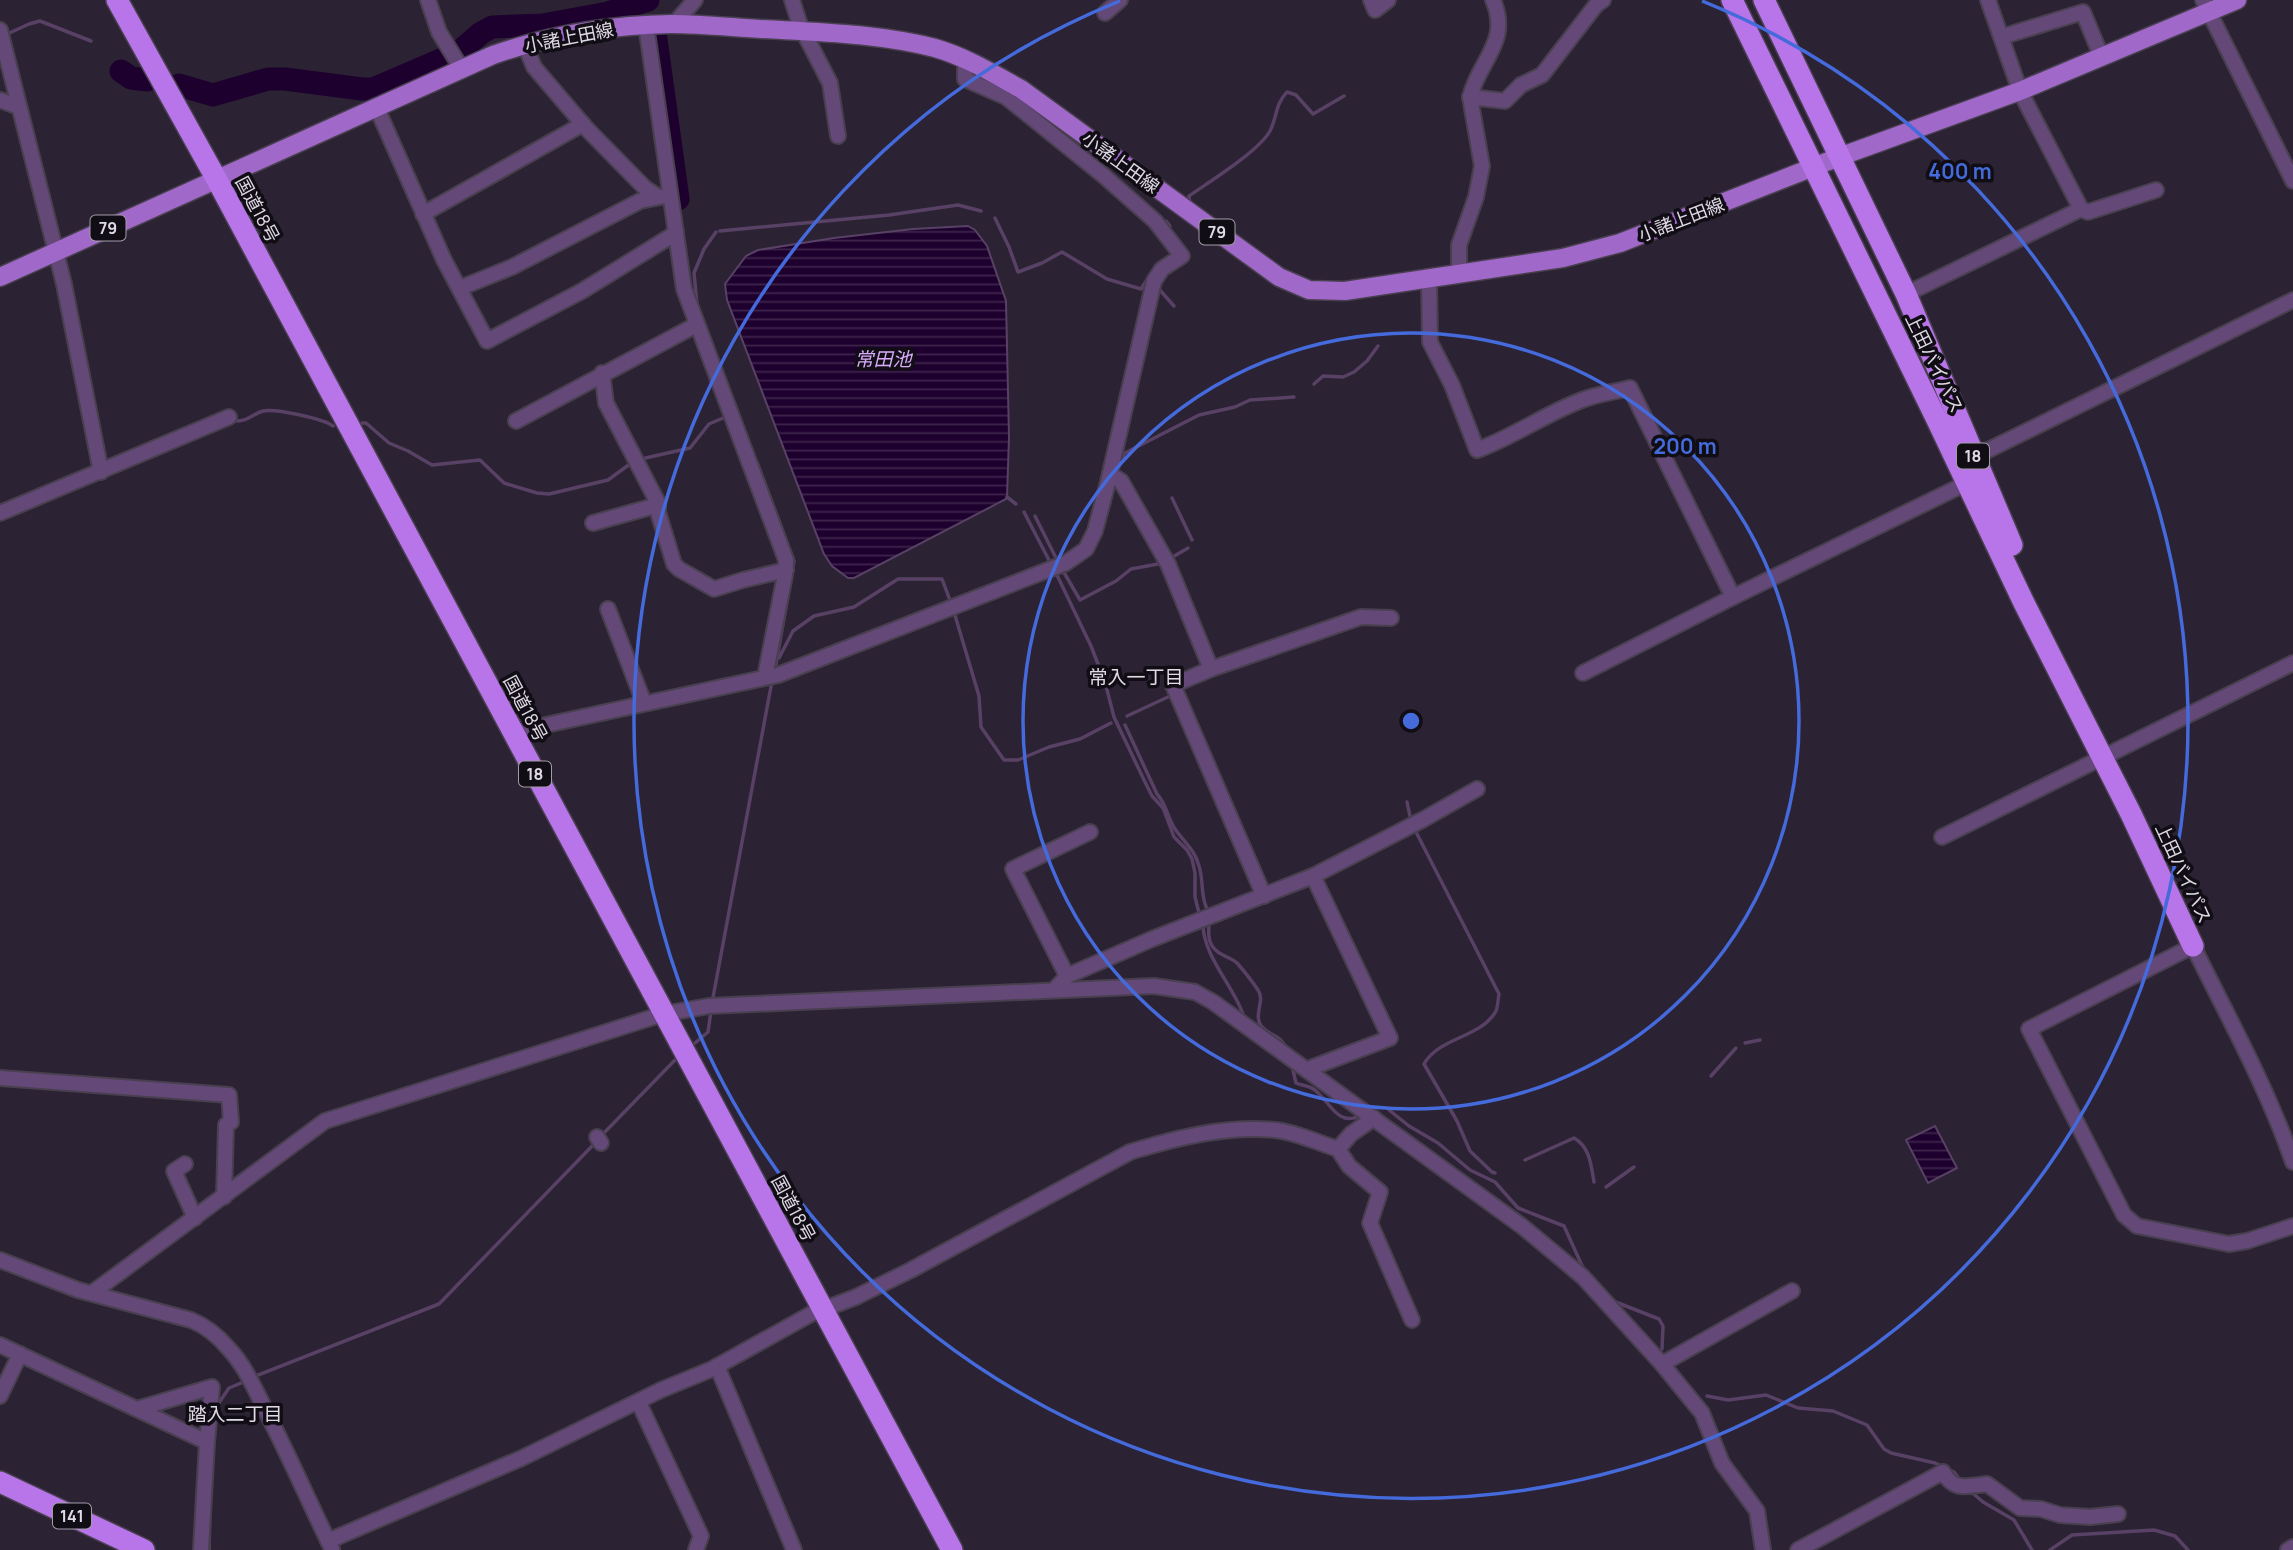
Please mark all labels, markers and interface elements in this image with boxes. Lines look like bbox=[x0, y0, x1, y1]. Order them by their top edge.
street label: 小諸上田線 bbox=[523, 17, 615, 57]
street label: 小諸上田線 bbox=[1078, 126, 1164, 198]
text: 400 m bbox=[1928, 157, 1992, 185]
street label: 国道18号 bbox=[231, 172, 285, 246]
street label: 小諸上田線 bbox=[1635, 192, 1727, 246]
road number: 79 bbox=[90, 216, 126, 240]
road number: 79 bbox=[1200, 220, 1234, 244]
street label: 上田バイパス bbox=[1901, 309, 1969, 417]
water label: 常田池 bbox=[854, 346, 913, 372]
text: 200 m bbox=[1653, 432, 1717, 460]
road number: 18 bbox=[1957, 444, 1989, 468]
district label: 常入一丁目 bbox=[1088, 664, 1184, 690]
street label: 国道18号 bbox=[499, 671, 553, 745]
centre of rings bbox=[1399, 709, 1423, 733]
road number: 18 bbox=[519, 762, 551, 786]
street label: 上田バイパス bbox=[2150, 819, 2218, 927]
street label: 国道18号 bbox=[767, 1171, 821, 1245]
district label: 踏入二丁目 bbox=[187, 1401, 283, 1427]
road number: 141 bbox=[53, 1504, 91, 1528]

